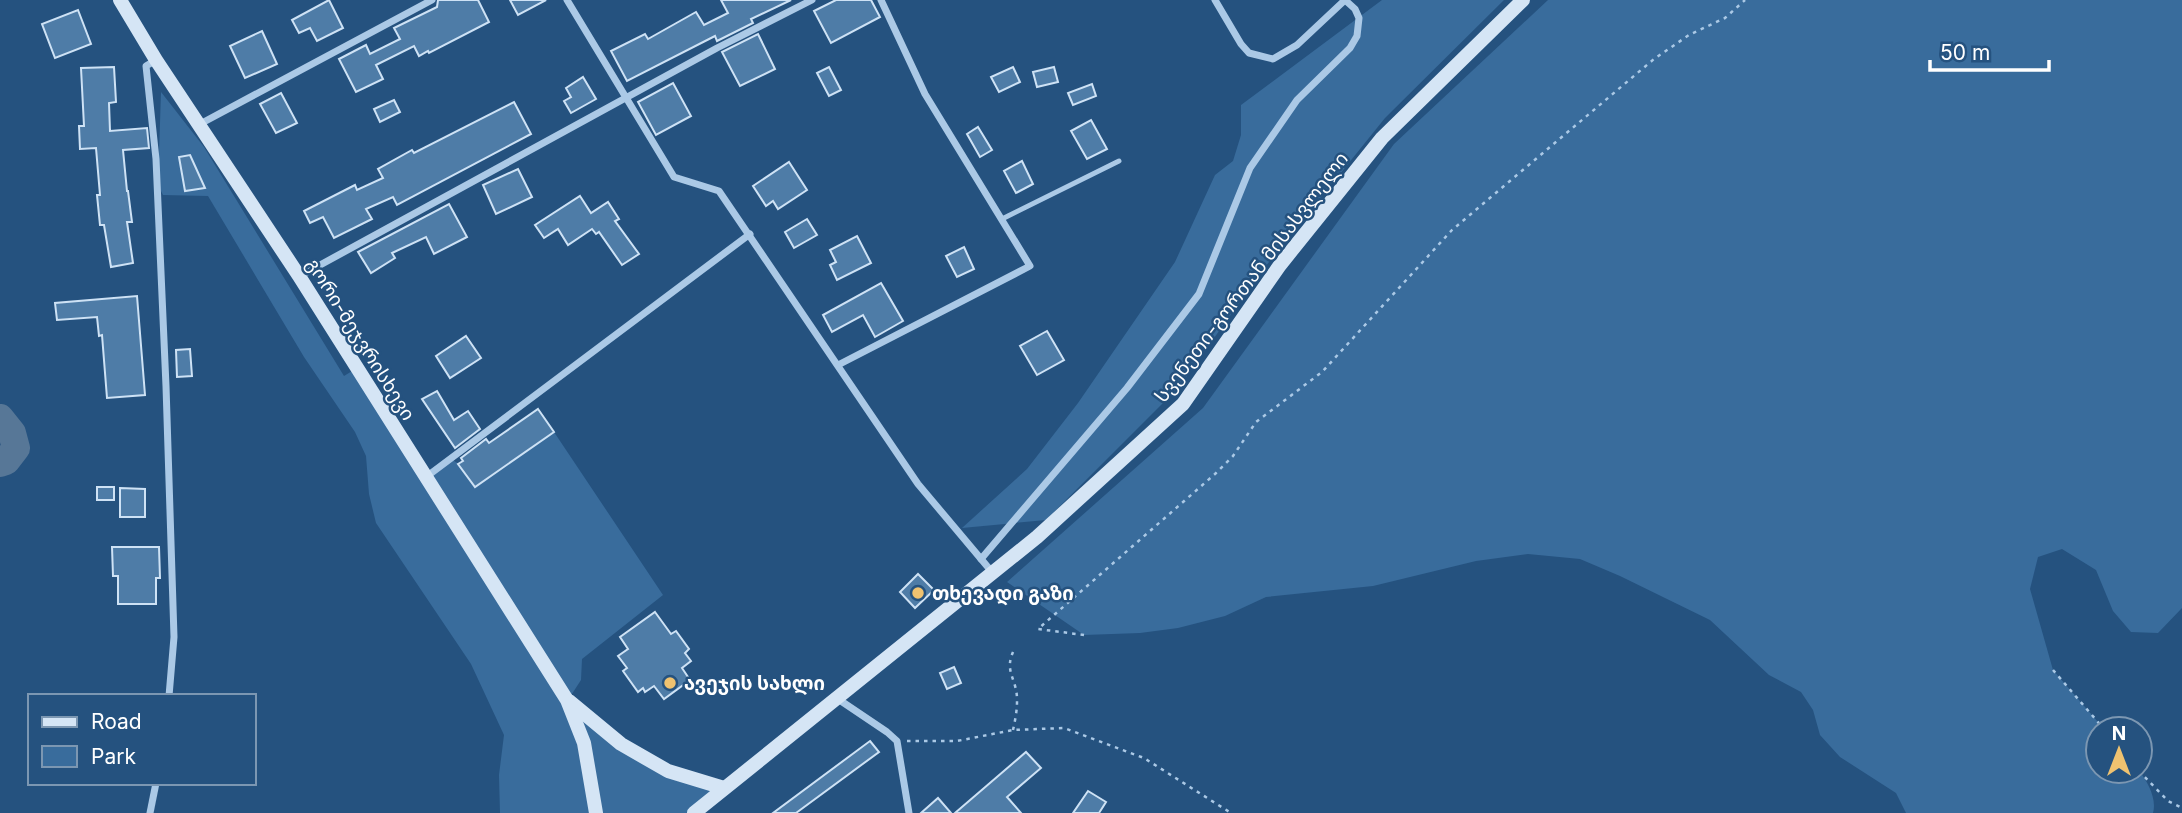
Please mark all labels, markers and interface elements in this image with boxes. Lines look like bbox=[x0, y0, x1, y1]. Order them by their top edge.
scale bar bbox=[1930, 28, 2049, 72]
text: 50 m bbox=[1940, 40, 1990, 65]
street label: სვენეთი-გორთან მისასვლელი bbox=[1150, 148, 1354, 407]
street label: გორი-მეჯვრისხევი bbox=[301, 254, 420, 425]
place label: თხევადი გაზი bbox=[932, 582, 1074, 606]
marker: თხევადი გაზი bbox=[910, 585, 926, 601]
place label: ავეჯის სახლი bbox=[684, 672, 825, 695]
marker: ავეჯის სახლი bbox=[662, 675, 678, 691]
legend bbox=[28, 694, 256, 785]
text: Road bbox=[91, 709, 142, 734]
north arrow bbox=[2084, 715, 2154, 785]
text: N bbox=[2112, 722, 2126, 745]
text: Park bbox=[91, 744, 136, 769]

